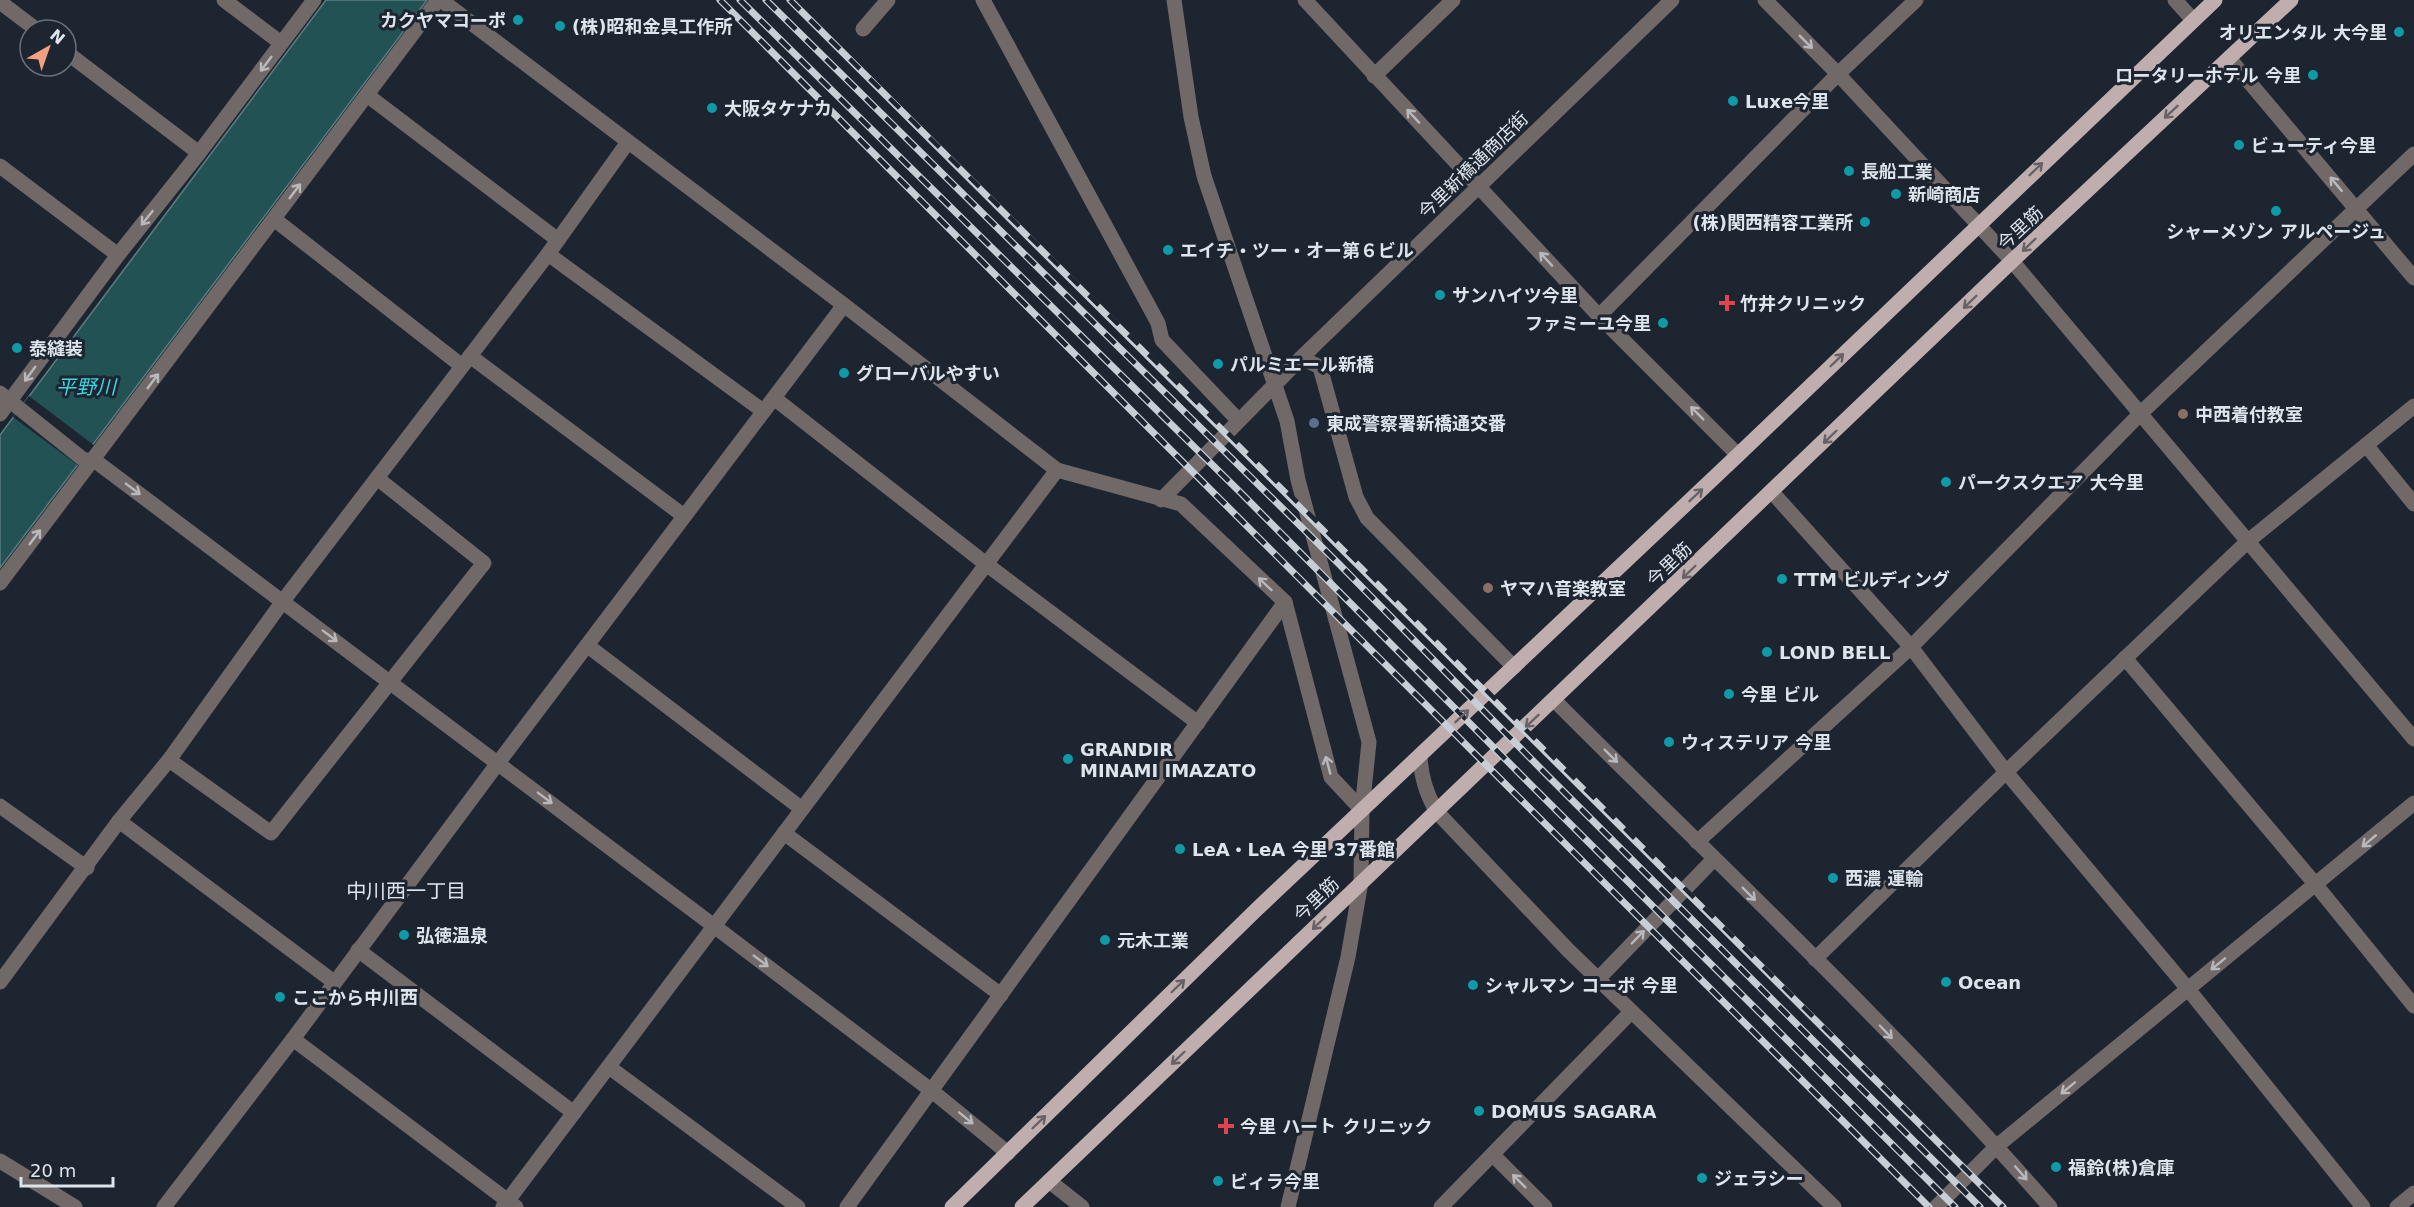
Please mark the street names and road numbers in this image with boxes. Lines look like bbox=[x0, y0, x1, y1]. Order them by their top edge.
street label: 今里新橋通商店街 bbox=[1414, 107, 1532, 223]
street label: 今里筋 bbox=[1993, 202, 2047, 254]
street label: 今里筋 bbox=[1642, 538, 1696, 590]
street label: 今里筋 bbox=[1289, 873, 1343, 925]

